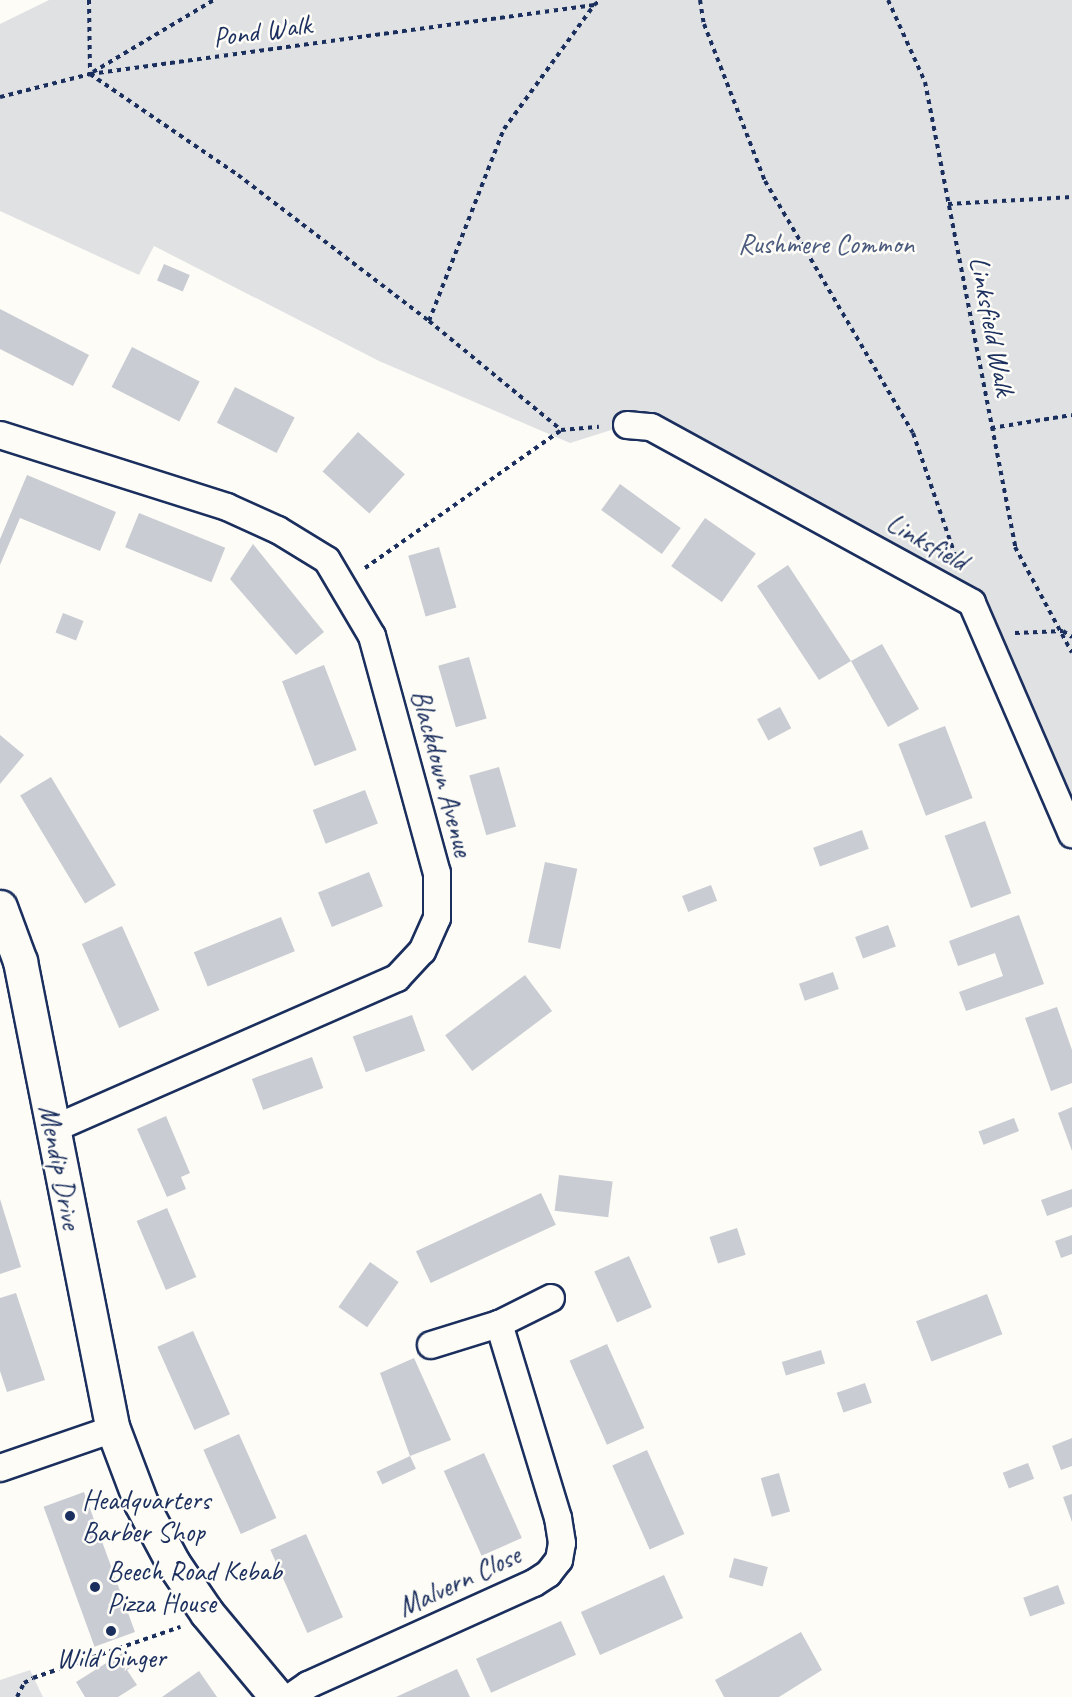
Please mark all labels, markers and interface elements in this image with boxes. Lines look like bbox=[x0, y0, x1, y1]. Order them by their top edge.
street label: Pond Walk bbox=[210, 7, 314, 55]
park label: Rushmere Common bbox=[738, 227, 914, 261]
street label: Linksfield Walk bbox=[962, 253, 1022, 399]
street label: Linksfield bbox=[881, 506, 973, 578]
street label: Blackdown Avenue bbox=[404, 686, 480, 860]
street label: Mendip Drive bbox=[32, 1102, 88, 1232]
place label: Headquarters Barber Shop bbox=[82, 1483, 210, 1549]
marker: Headquarters Barber Shop bbox=[63, 1509, 77, 1523]
street label: Malvern Close bbox=[392, 1538, 526, 1624]
place label: Beech Road Kebab Pizza House bbox=[107, 1554, 280, 1620]
marker: Beech Road Kebab Pizza House bbox=[88, 1580, 102, 1594]
marker: Wild Ginger bbox=[104, 1624, 118, 1638]
place label: Wild Ginger bbox=[56, 1641, 166, 1675]

